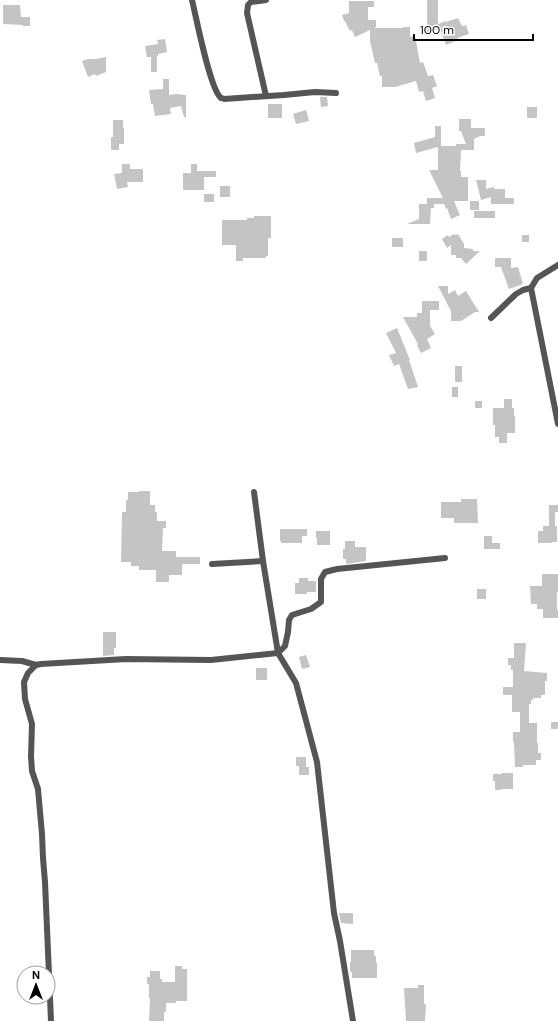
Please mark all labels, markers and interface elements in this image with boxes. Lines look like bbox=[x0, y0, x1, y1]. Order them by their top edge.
scale bar bbox=[414, 16, 533, 42]
text: 100 m bbox=[420, 22, 454, 38]
north arrow bbox=[16, 965, 56, 1005]
text: N bbox=[32, 968, 40, 982]

